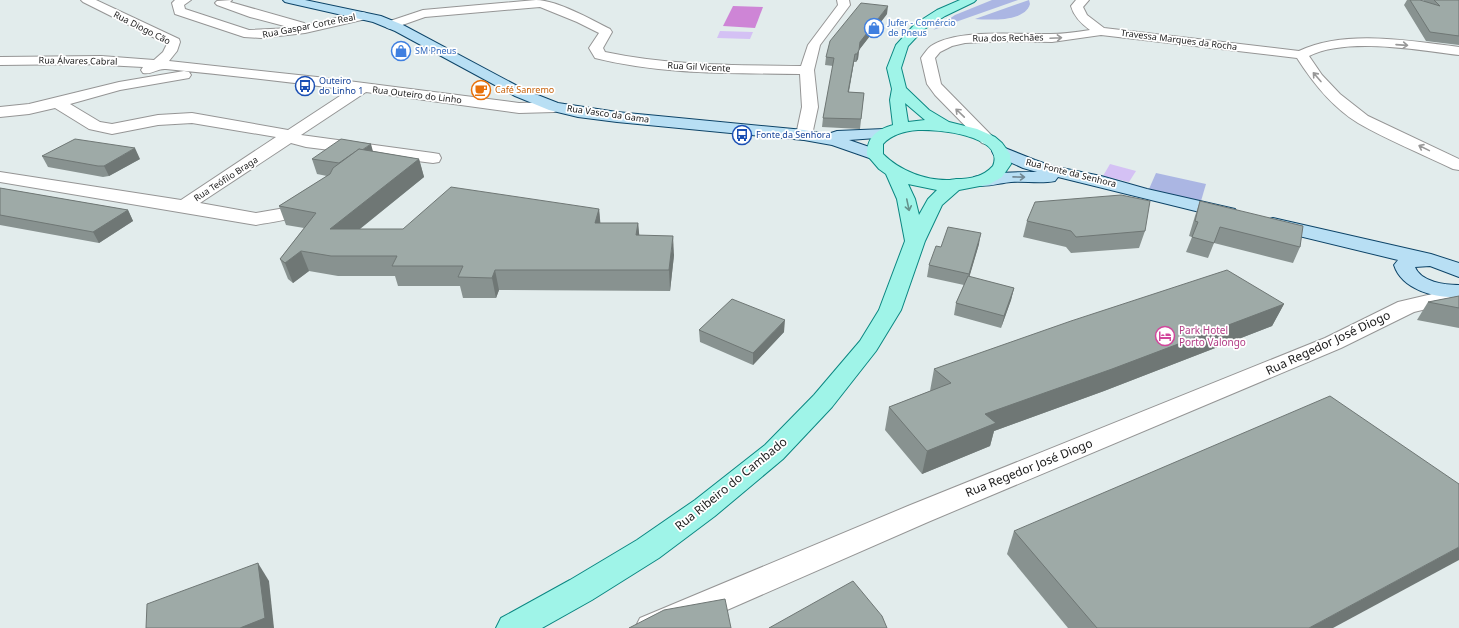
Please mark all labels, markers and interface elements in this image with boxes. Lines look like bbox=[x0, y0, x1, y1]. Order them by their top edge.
street label: Rua Diogo Cão bbox=[111, 8, 173, 48]
street label: Rua Gaspar Corte Real bbox=[261, 10, 357, 41]
place label: Jufer - Comércio de Pneus bbox=[887, 16, 956, 39]
shop icon: Jufer - Comércio de Pneus bbox=[863, 17, 885, 39]
street label: Travessa Marques da Rocha bbox=[1120, 26, 1238, 53]
street label: Rua dos Rechães bbox=[972, 30, 1044, 45]
one-way arrow bbox=[1049, 34, 1062, 41]
shop icon: SM Pneus bbox=[390, 40, 412, 62]
one-way arrow bbox=[1395, 41, 1408, 48]
place label: SM Pneus bbox=[415, 44, 456, 57]
street label: Rua Álvares Cabral bbox=[39, 53, 117, 68]
street label: Rua Gil Vicente bbox=[667, 58, 731, 75]
one-way arrow bbox=[1312, 72, 1321, 82]
place label: Outeiro do Linho 1 bbox=[319, 74, 363, 97]
bus stop icon: Outeiro do Linho 1 bbox=[294, 75, 316, 97]
cafe icon: Café Sanremo bbox=[470, 79, 492, 101]
street label: Rua Outeiro do Linho bbox=[372, 83, 463, 106]
place label: Café Sanremo bbox=[495, 83, 554, 96]
street label: Rua Vasco da Gama bbox=[566, 101, 650, 126]
one-way arrow bbox=[955, 108, 965, 118]
bus stop icon: Fonte da Senhora bbox=[731, 124, 753, 146]
place label: Fonte da Senhora bbox=[756, 128, 830, 141]
one-way arrow bbox=[1418, 144, 1430, 151]
street label: Rua Teófilo Braga bbox=[191, 153, 260, 204]
street label: Rua Fonte da Senhora bbox=[1024, 155, 1118, 190]
one-way arrow bbox=[1012, 173, 1025, 181]
one-way arrow bbox=[904, 199, 912, 212]
street label: Rua Regedor José Diogo bbox=[1263, 306, 1393, 379]
place label: Park Hotel Porto Valongo bbox=[1179, 323, 1246, 349]
hotel icon: Park Hotel Porto Valongo bbox=[1154, 325, 1176, 347]
street label: Rua Ribeiro do Cambado bbox=[671, 433, 790, 534]
street label: Rua Regedor José Diogo bbox=[963, 434, 1095, 501]

